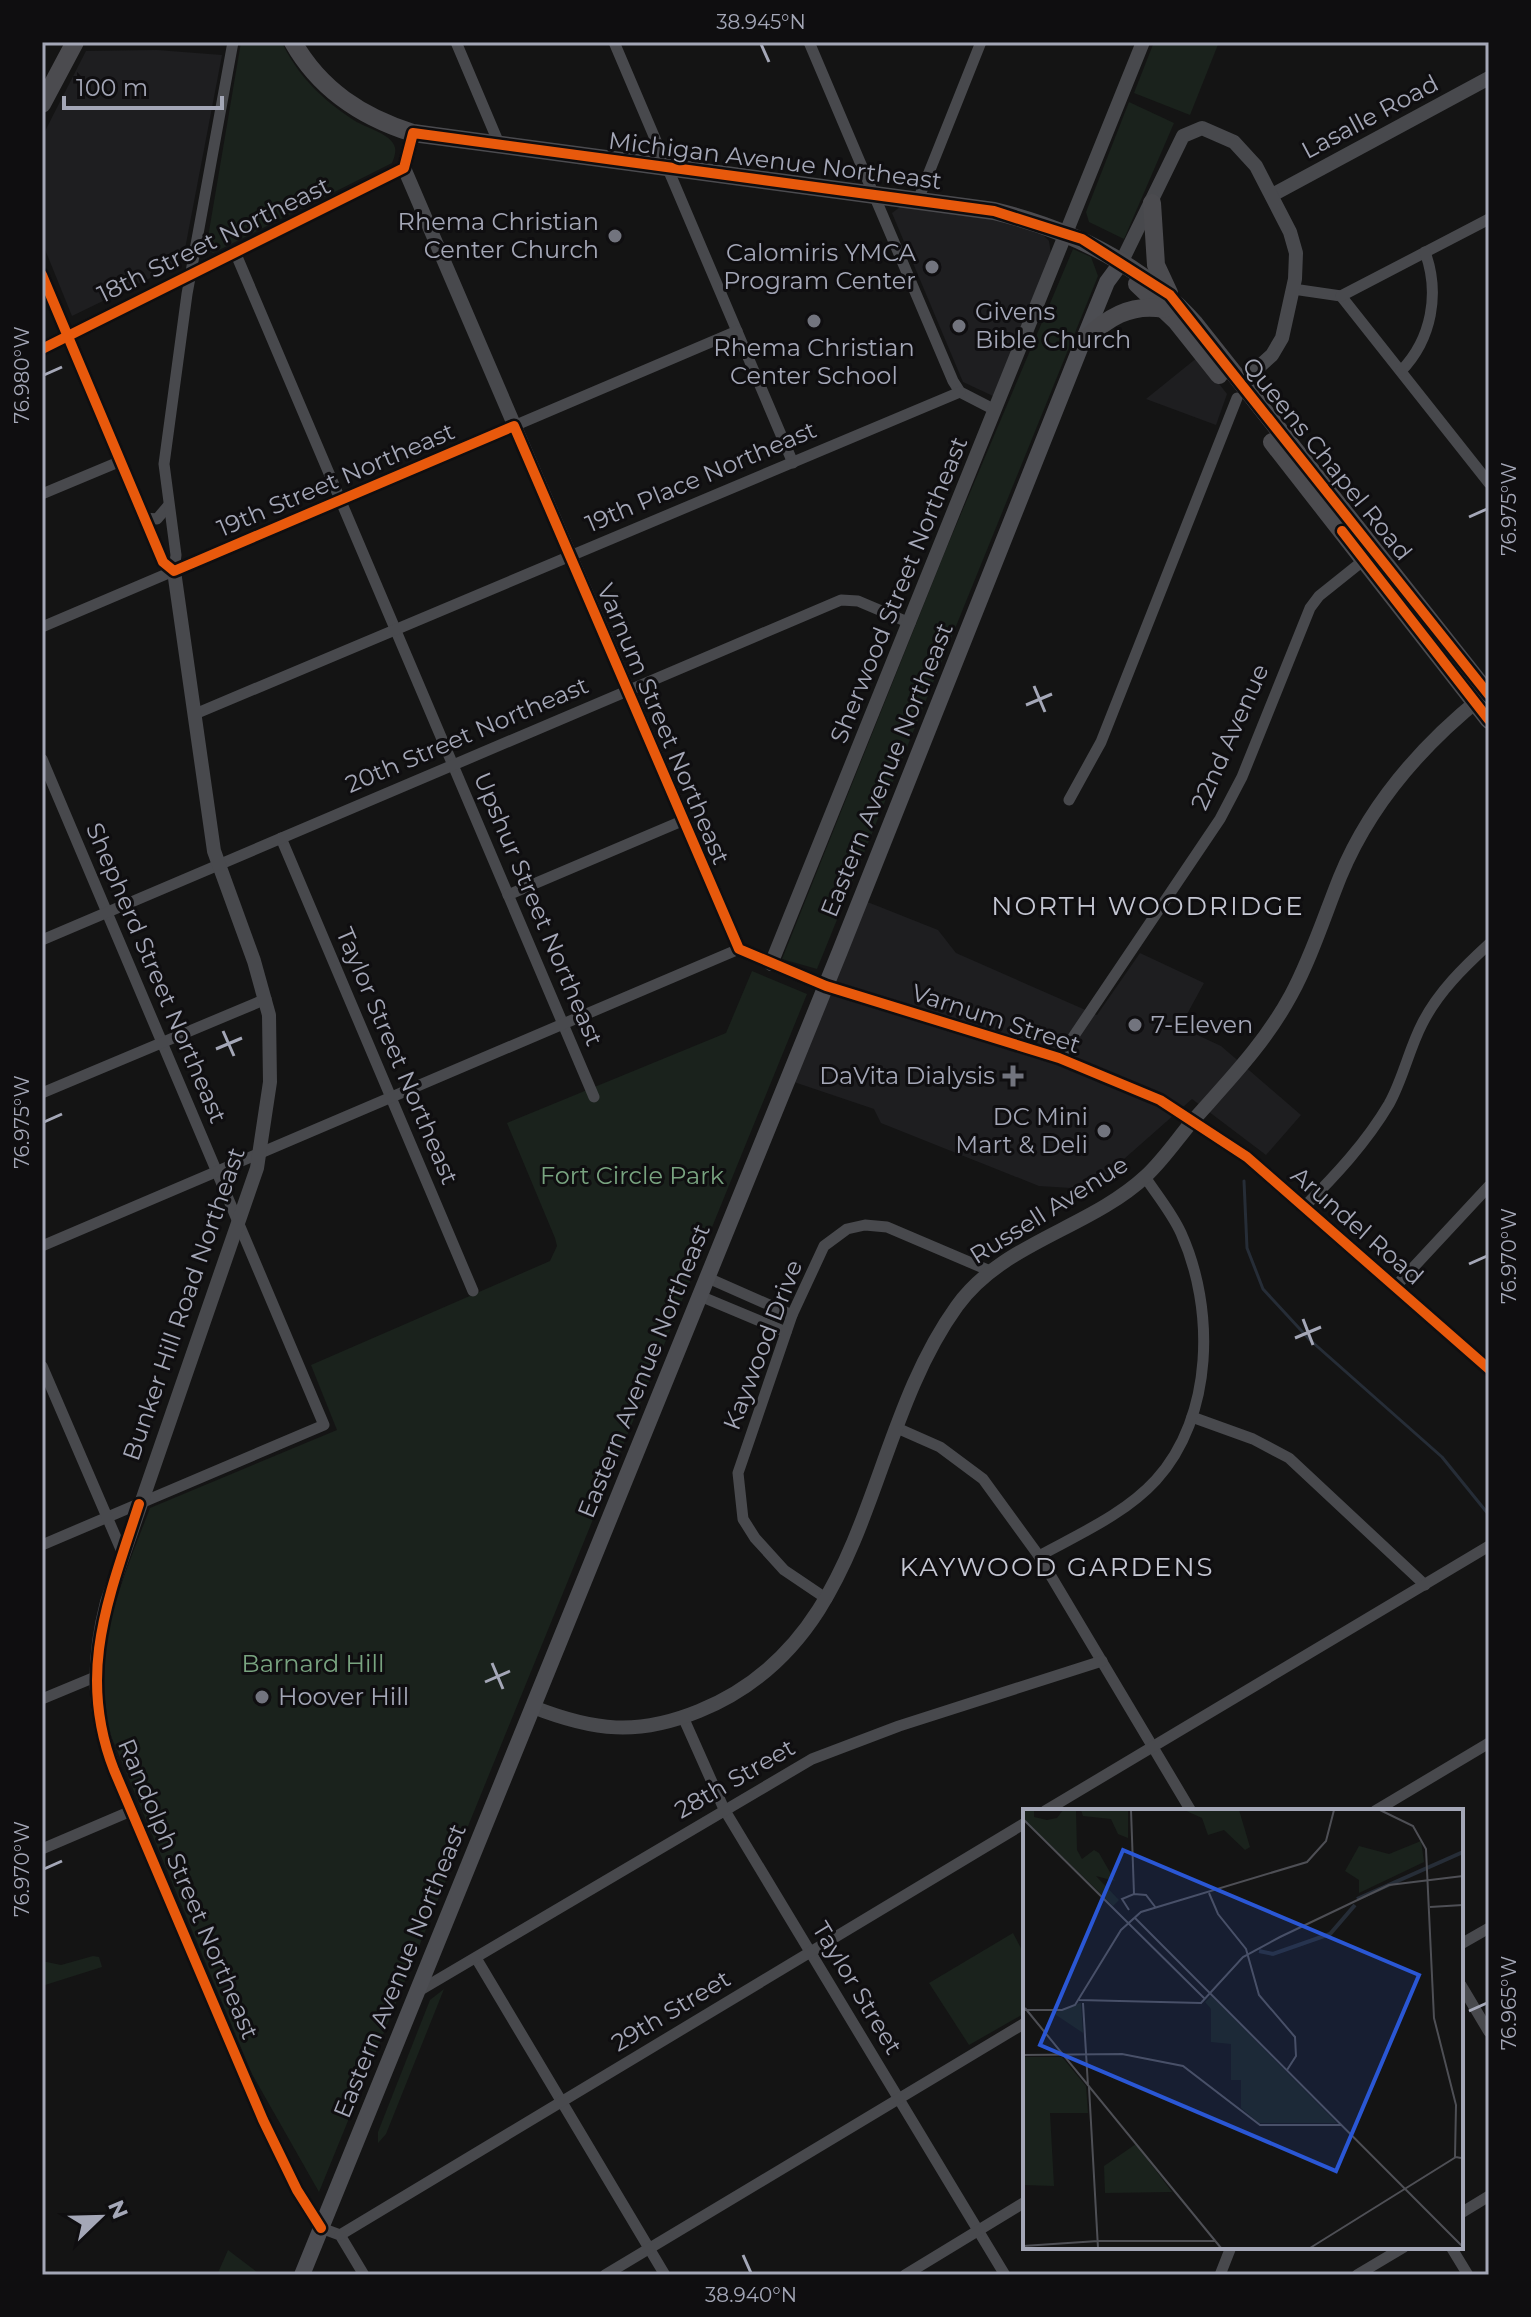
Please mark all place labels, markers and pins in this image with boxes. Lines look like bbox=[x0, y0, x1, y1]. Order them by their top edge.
place label: Rhema Christian Center Church bbox=[398, 207, 599, 264]
marker: Rhema Christian Center Church bbox=[606, 227, 624, 245]
place label: Calomiris YMCA Program Center bbox=[723, 238, 917, 295]
marker: Calomiris YMCA Program Center bbox=[923, 258, 941, 276]
place label: Givens Bible Church bbox=[975, 297, 1131, 354]
marker: Rhema Christian Center School bbox=[805, 312, 823, 330]
marker: Givens Bible Church bbox=[950, 317, 968, 335]
place label: Rhema Christian Center School bbox=[713, 333, 915, 390]
place label: 7-Eleven bbox=[1151, 1010, 1253, 1039]
marker: 7-Eleven bbox=[1126, 1016, 1144, 1034]
place label: DaVita Dialysis bbox=[819, 1061, 995, 1090]
marker: DaVita Dialysis bbox=[1002, 1065, 1024, 1087]
place label: DC Mini Mart & Deli bbox=[955, 1102, 1088, 1159]
marker: DC Mini Mart & Deli bbox=[1095, 1122, 1113, 1140]
place label: Hoover Hill bbox=[278, 1682, 409, 1711]
marker: Hoover Hill bbox=[253, 1688, 271, 1706]

